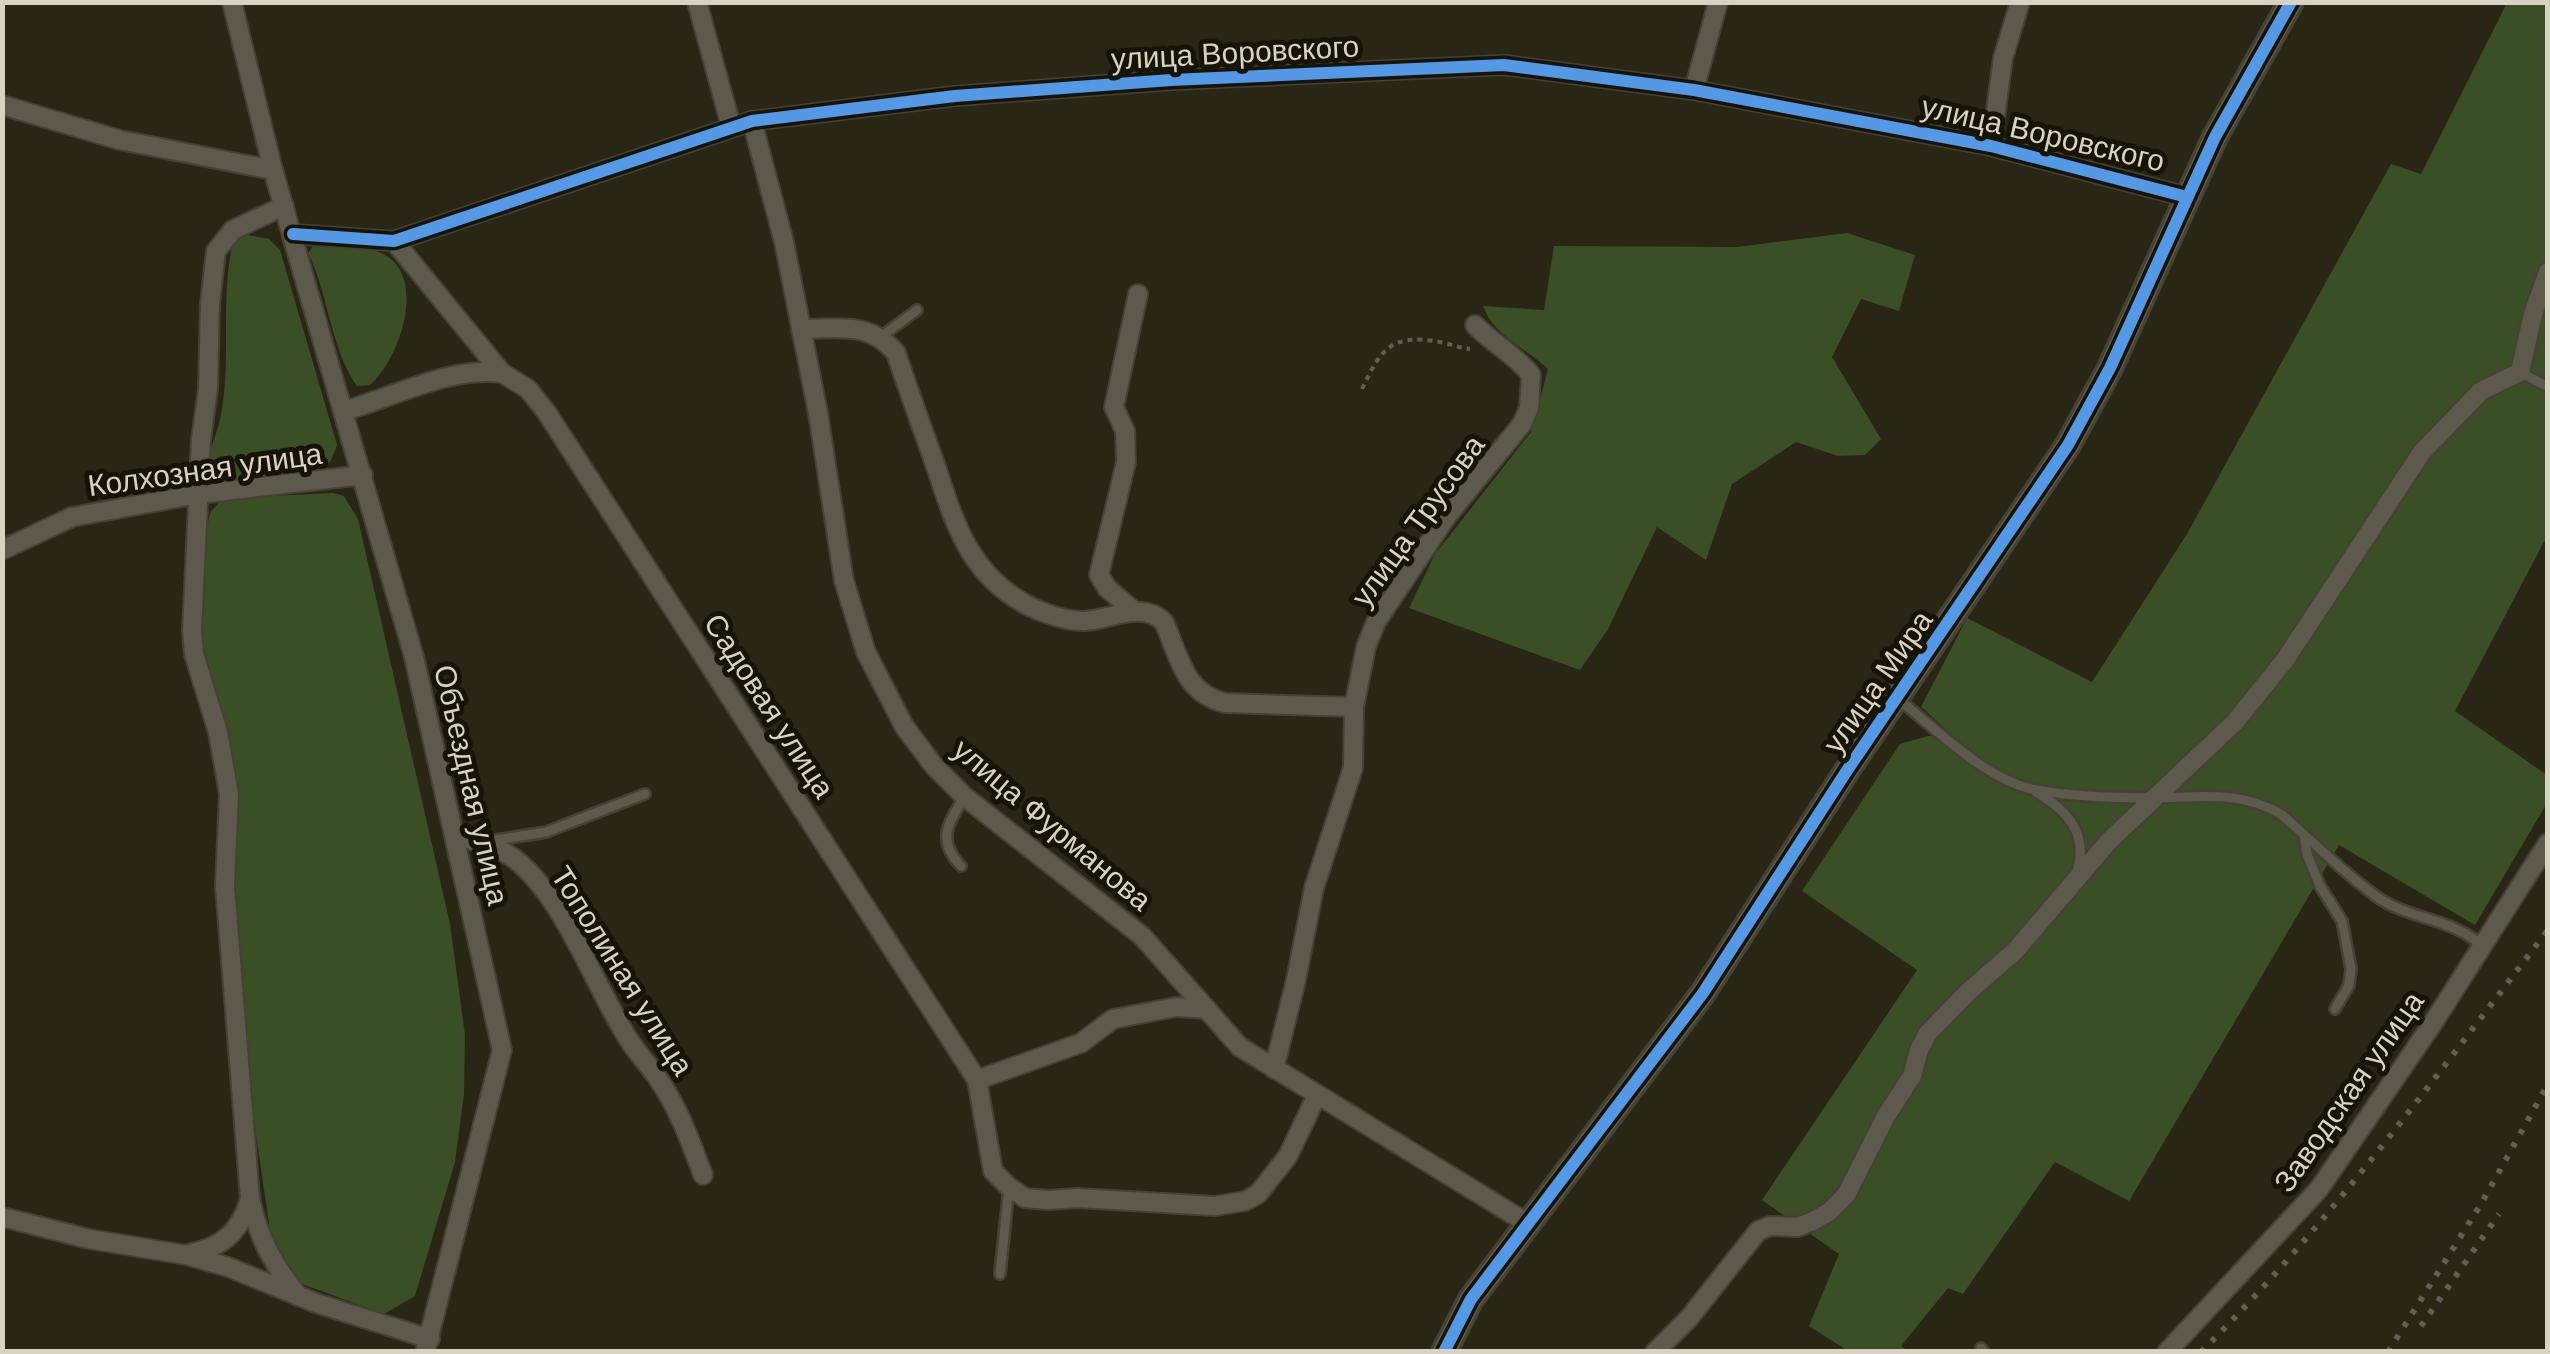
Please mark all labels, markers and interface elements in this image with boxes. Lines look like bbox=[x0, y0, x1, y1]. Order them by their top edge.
street label: улица Воровского bbox=[1110, 30, 1360, 75]
street label: улица Воровского bbox=[1918, 89, 2168, 178]
street label: улица Трусова bbox=[1345, 429, 1491, 612]
street label: Колхозная улица bbox=[86, 437, 324, 502]
street label: улица Мира bbox=[1816, 604, 1939, 759]
street label: Садовая улица bbox=[698, 608, 841, 804]
street label: Объездная улица bbox=[428, 662, 515, 908]
street label: улица Фурманова bbox=[947, 732, 1158, 917]
street label: Тополиная улица bbox=[545, 860, 700, 1081]
street label: Заводская улица bbox=[2267, 985, 2430, 1198]

